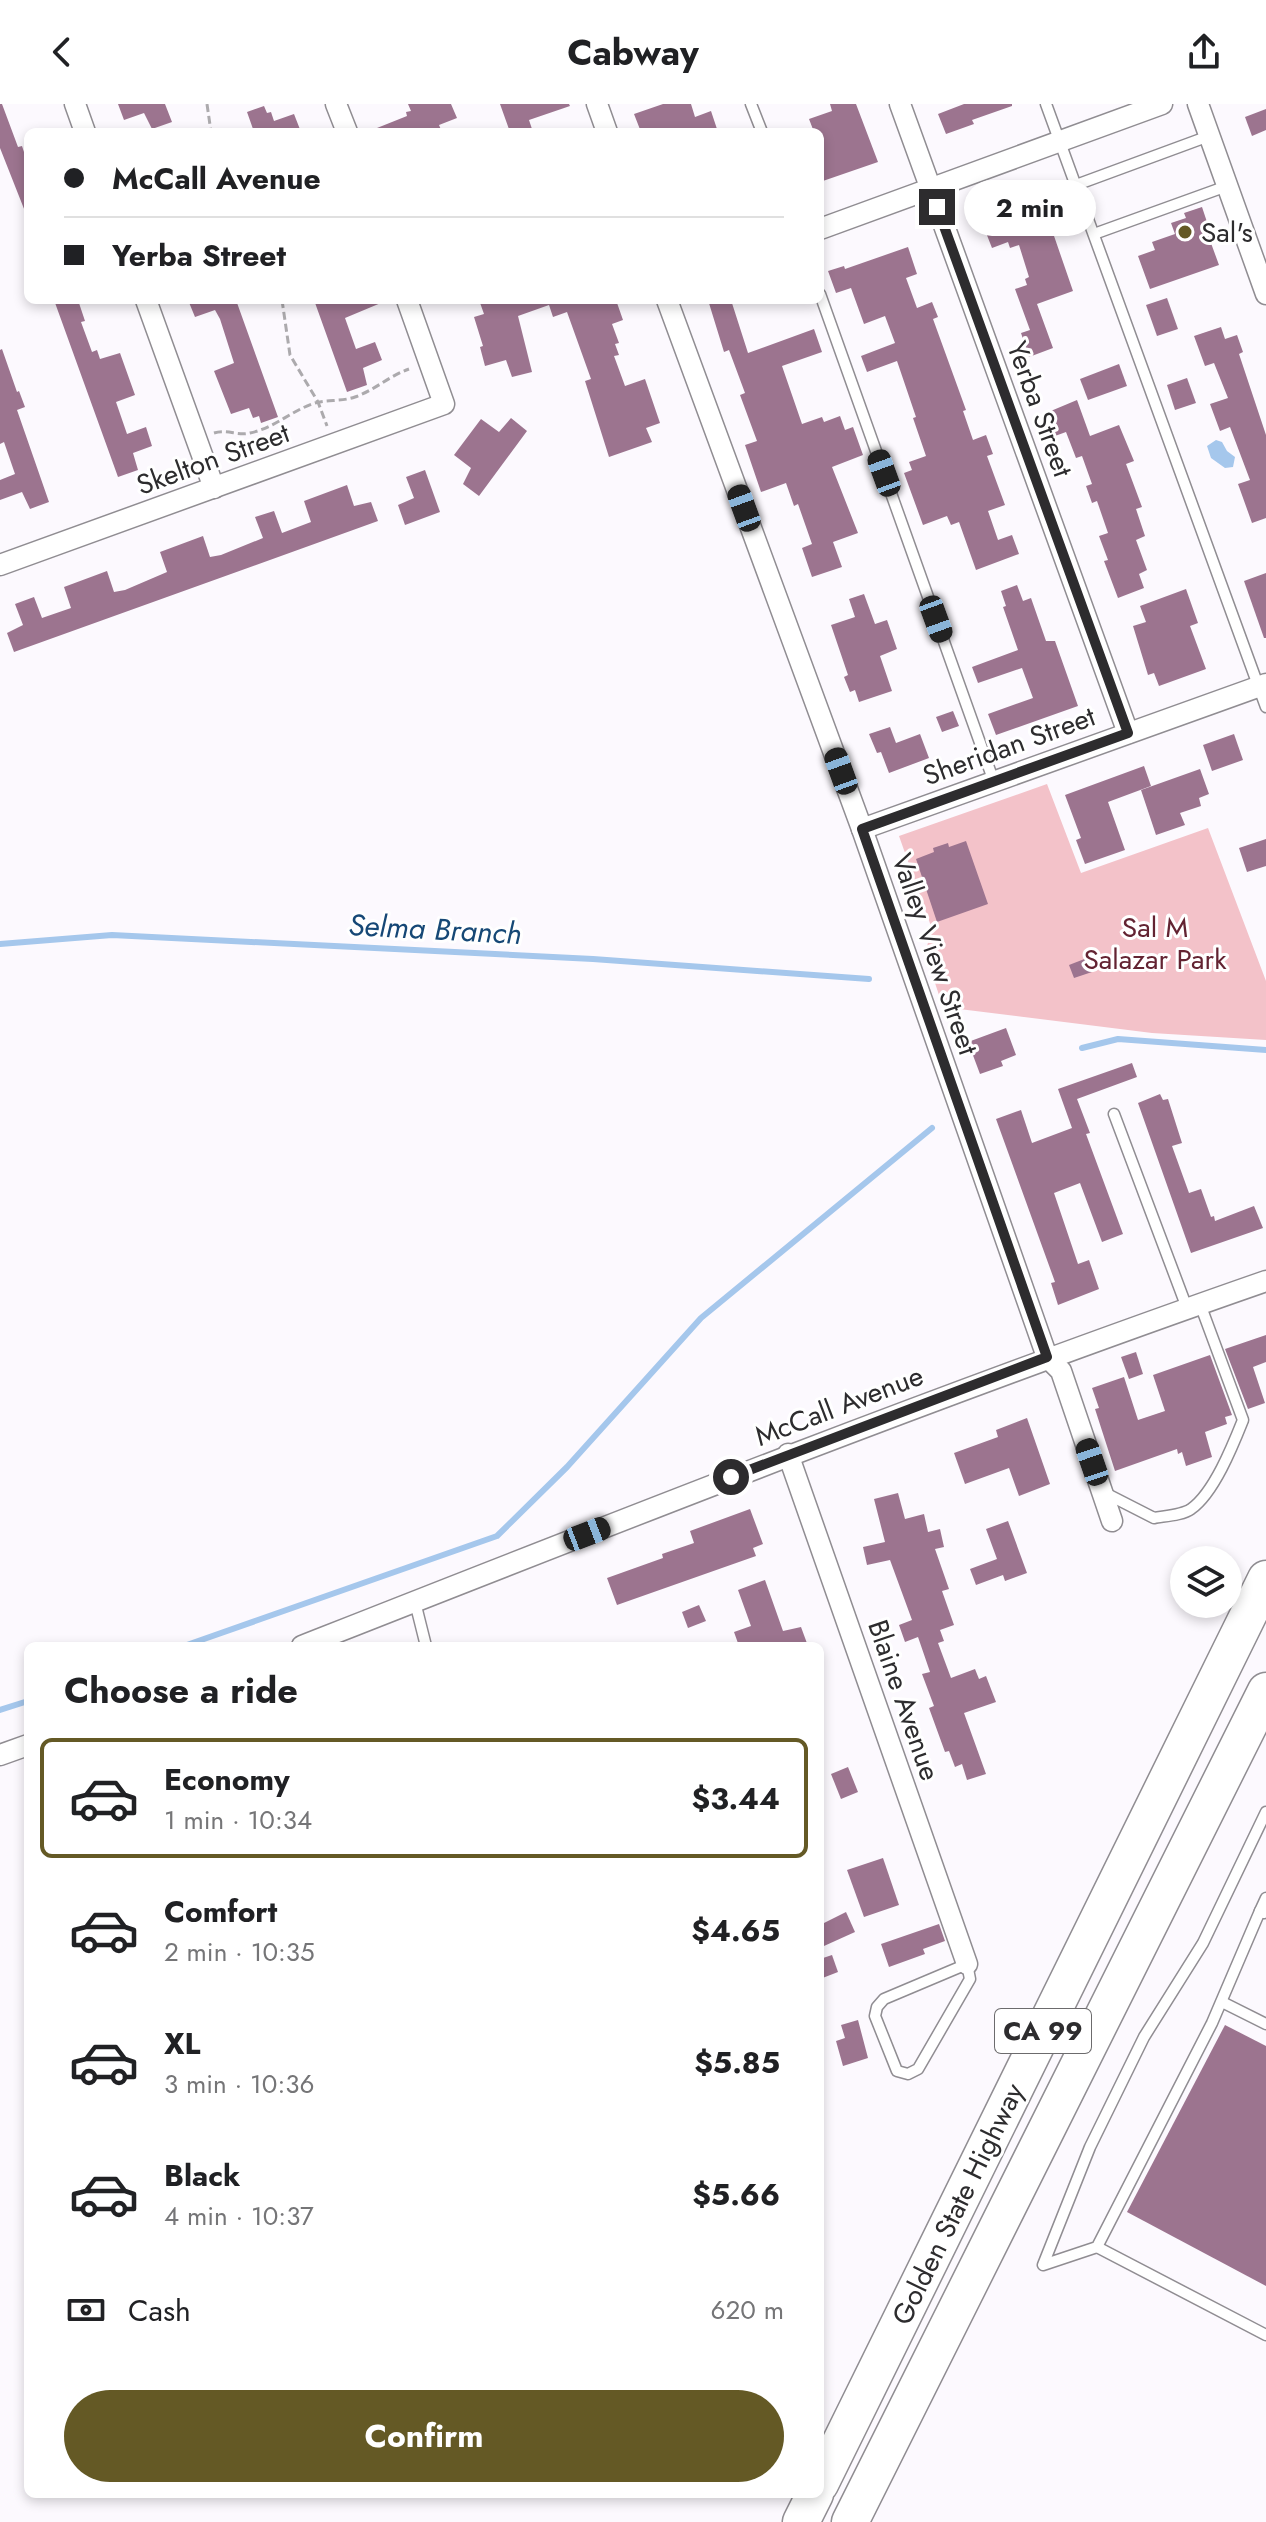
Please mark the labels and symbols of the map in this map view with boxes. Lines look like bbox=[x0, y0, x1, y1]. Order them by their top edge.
callout: 2 min bbox=[965, 179, 1097, 235]
route end bbox=[919, 189, 955, 225]
place label: Sal's bbox=[1201, 212, 1253, 253]
marker: Sal's bbox=[1176, 223, 1194, 241]
street label: Yerba Street bbox=[997, 335, 1084, 483]
street label: Skelton Street bbox=[131, 412, 295, 506]
car bbox=[865, 446, 903, 500]
car bbox=[725, 481, 763, 535]
car bbox=[917, 592, 955, 646]
street label: Sheridan Street bbox=[917, 696, 1101, 796]
car bbox=[822, 744, 860, 798]
street label: Valley View Street bbox=[881, 848, 989, 1061]
water label: Selma Branch bbox=[347, 903, 523, 955]
park label: Sal M Salazar Park bbox=[1084, 907, 1227, 980]
street label: McCall Avenue bbox=[749, 1355, 929, 1457]
car bbox=[1073, 1435, 1111, 1489]
route start bbox=[713, 1459, 749, 1495]
car bbox=[560, 1514, 614, 1554]
street label: Blaine Avenue bbox=[857, 1614, 951, 1786]
road number: CA 99 bbox=[995, 2009, 1091, 2053]
street label: Golden State Highway bbox=[882, 2076, 1035, 2332]

